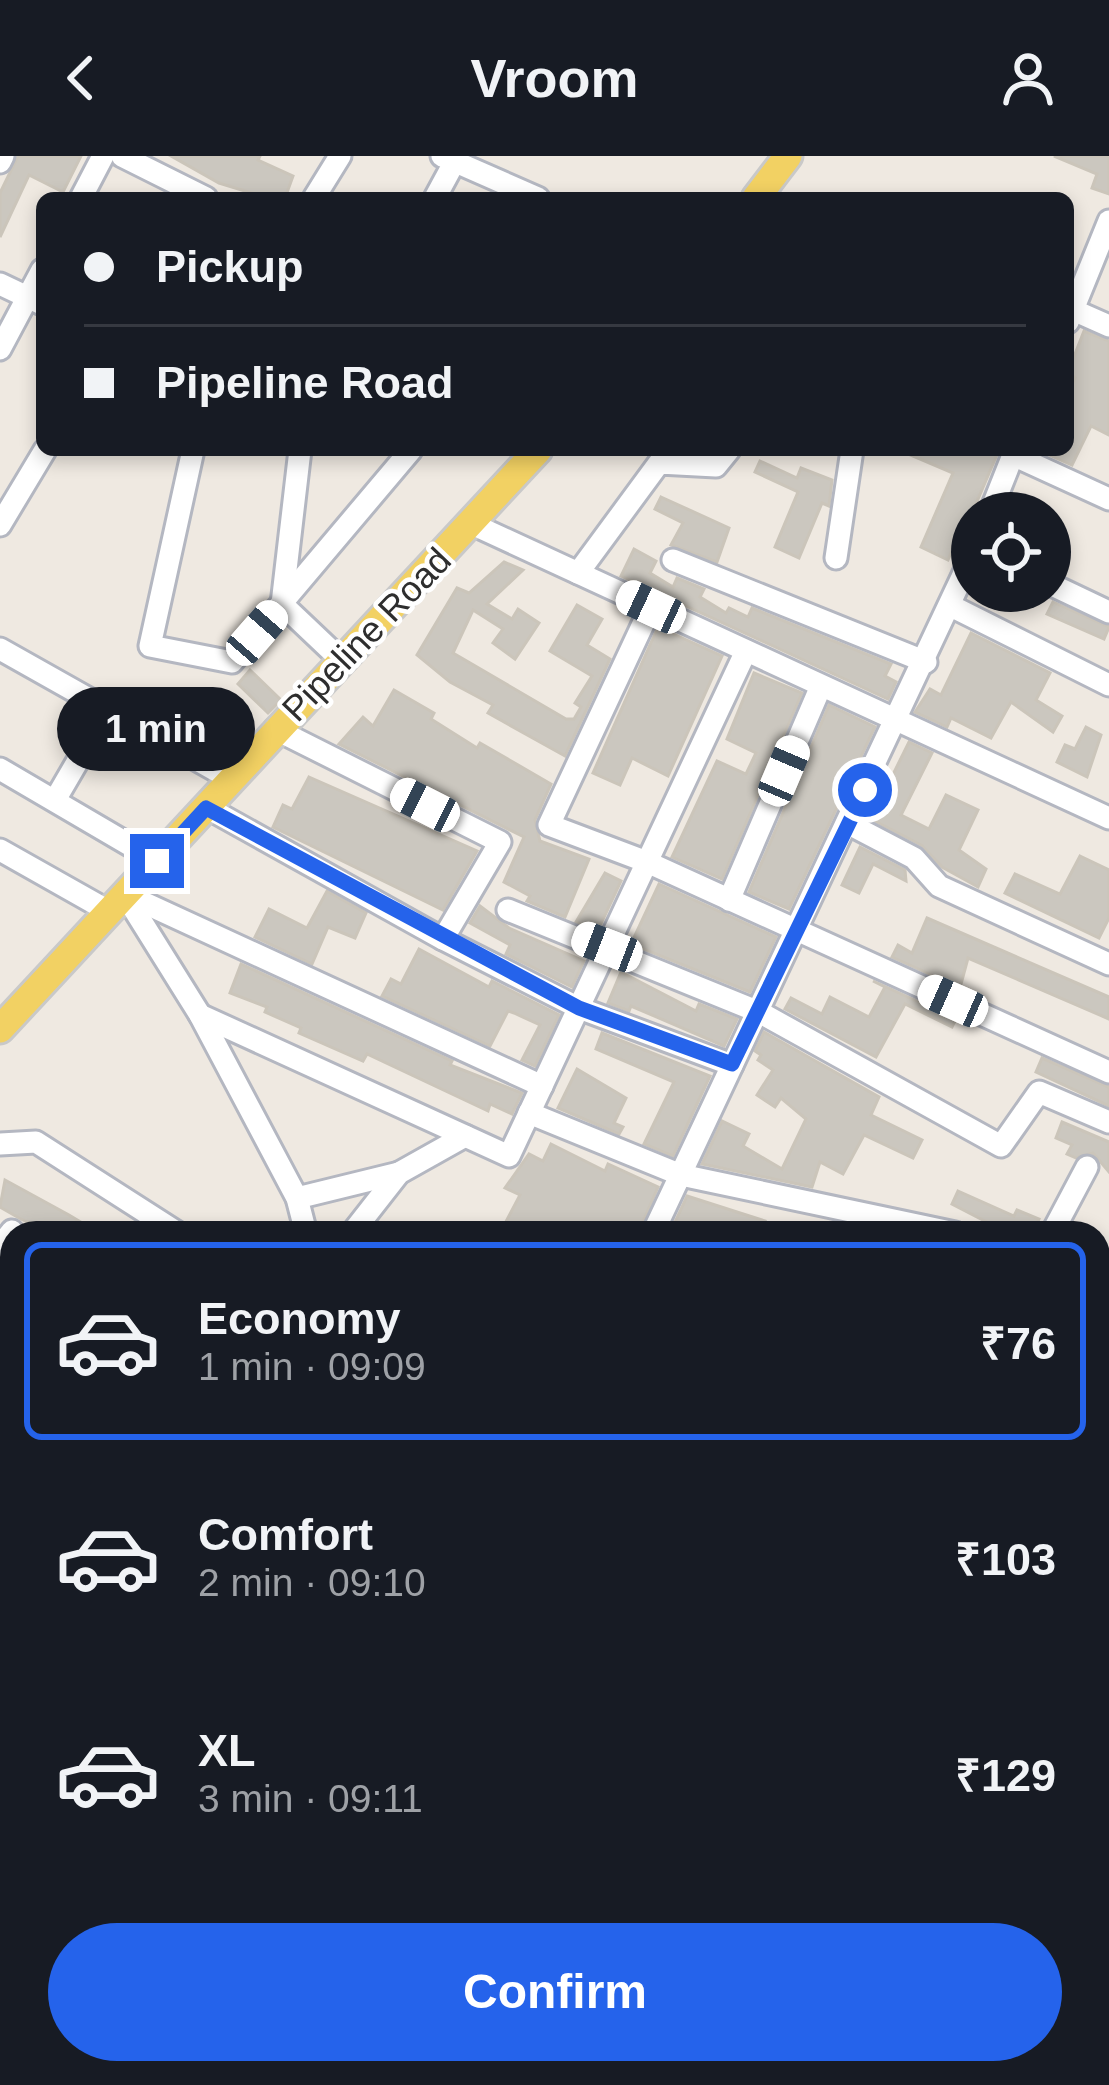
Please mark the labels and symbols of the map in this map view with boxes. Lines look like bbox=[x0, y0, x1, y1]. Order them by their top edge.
street label: Pipeline Road bbox=[274, 539, 459, 729]
car bbox=[611, 575, 691, 639]
car bbox=[220, 594, 294, 672]
callout: 1 min bbox=[58, 687, 256, 771]
car bbox=[753, 731, 815, 811]
route start bbox=[838, 763, 892, 817]
car bbox=[385, 773, 465, 837]
route end bbox=[130, 834, 184, 888]
car bbox=[567, 917, 647, 977]
car bbox=[913, 970, 993, 1032]

